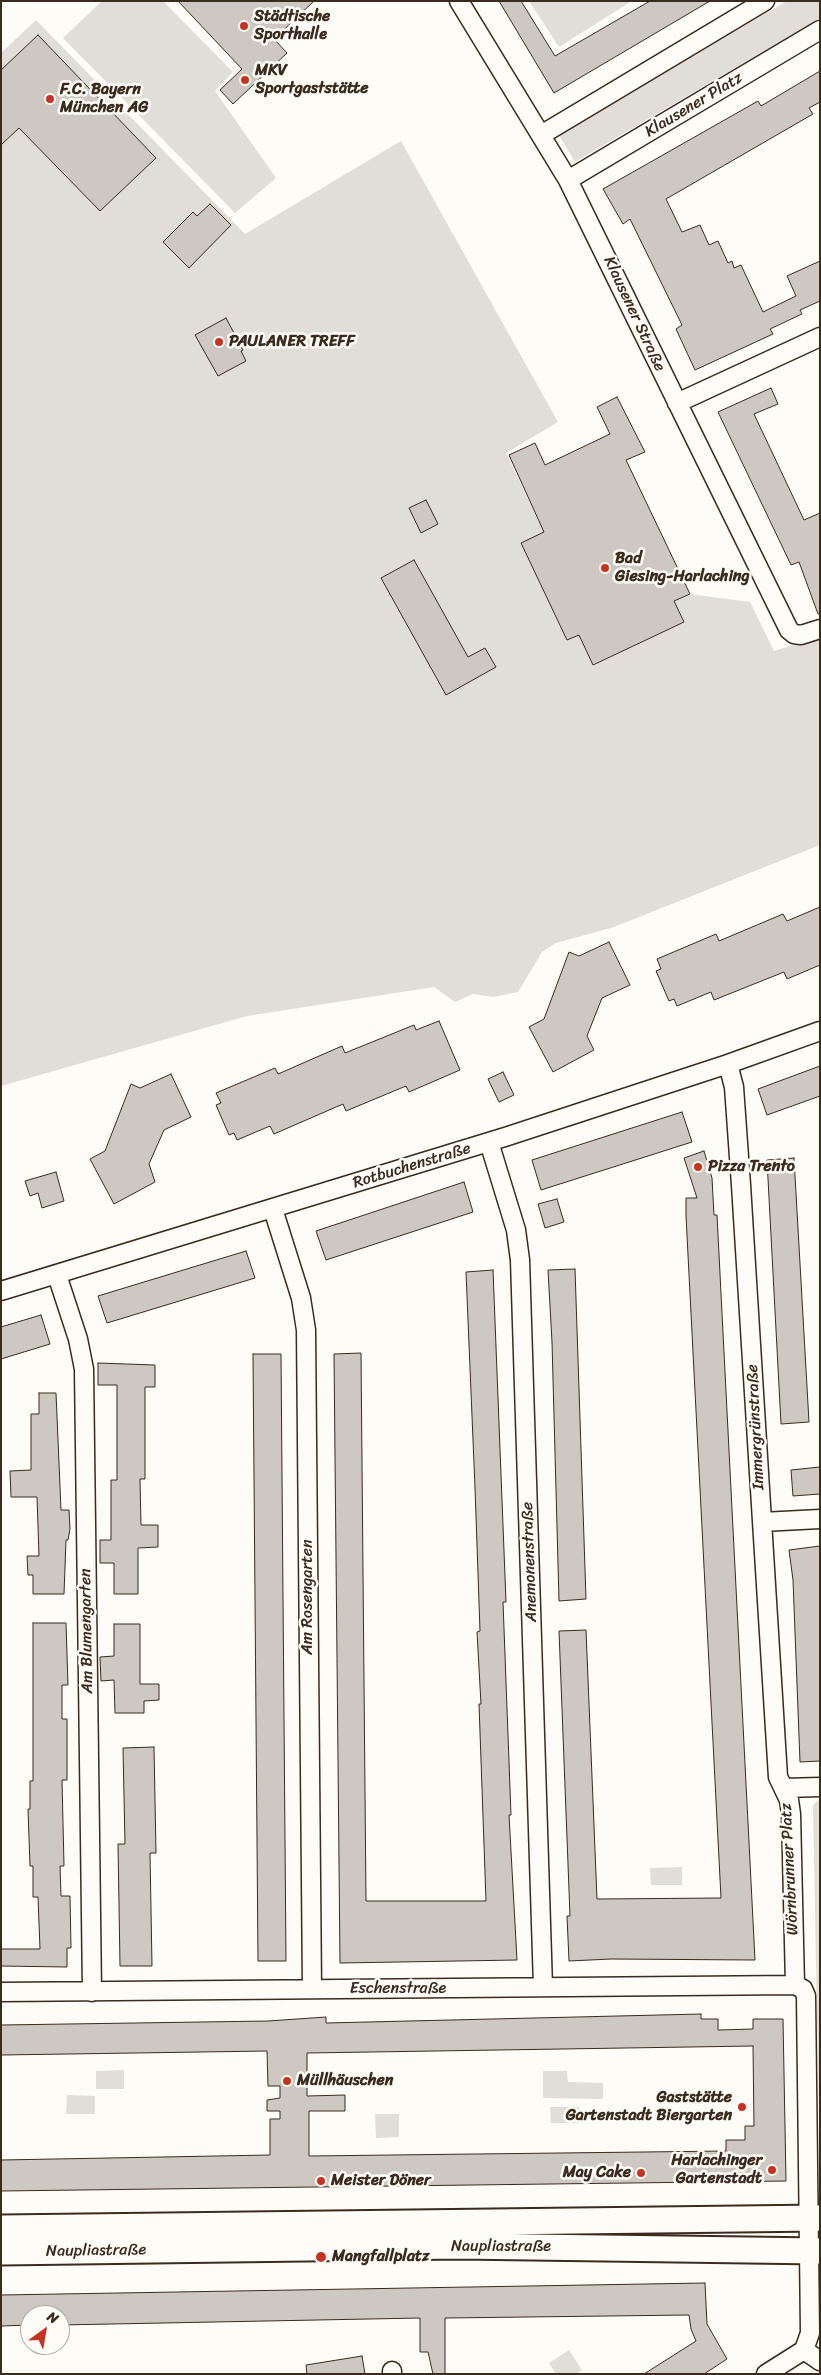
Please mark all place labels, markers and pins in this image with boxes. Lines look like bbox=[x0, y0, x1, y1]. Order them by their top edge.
place label: Städtische Sporthalle bbox=[254, 7, 330, 45]
marker: Städtische Sporthalle bbox=[238, 20, 250, 32]
place label: MKV Sportgaststätte bbox=[255, 61, 368, 99]
marker: MKV Sportgaststätte bbox=[239, 74, 251, 86]
place label: F.C. Bayern München AG bbox=[60, 80, 148, 118]
marker: F.C. Bayern München AG bbox=[44, 93, 56, 105]
place label: PAULANER TREFF bbox=[229, 332, 355, 352]
marker: PAULANER TREFF bbox=[213, 336, 225, 348]
place label: Bad Giesing-Harlaching bbox=[615, 549, 750, 587]
marker: Bad Giesing-Harlaching bbox=[599, 562, 611, 574]
place label: Pizza Trento bbox=[708, 1157, 795, 1177]
marker: Pizza Trento bbox=[692, 1161, 704, 1173]
place label: Müllhäuschen bbox=[297, 2071, 393, 2091]
marker: Müllhäuschen bbox=[281, 2075, 293, 2087]
place label: Gaststätte Gartenstadt Biergarten bbox=[566, 2088, 732, 2126]
marker: Gaststätte Gartenstadt Biergarten bbox=[736, 2101, 748, 2113]
place label: Harlachinger Gartenstadt bbox=[671, 2151, 762, 2189]
place label: May Cake bbox=[563, 2163, 631, 2183]
marker: Harlachinger Gartenstadt bbox=[766, 2164, 778, 2176]
marker: May Cake bbox=[635, 2167, 647, 2179]
place label: Meister Döner bbox=[331, 2171, 431, 2191]
marker: Meister Döner bbox=[315, 2175, 327, 2187]
place label: Mangfallplatz bbox=[332, 2247, 430, 2267]
marker: Mangfallplatz bbox=[314, 2250, 328, 2264]

